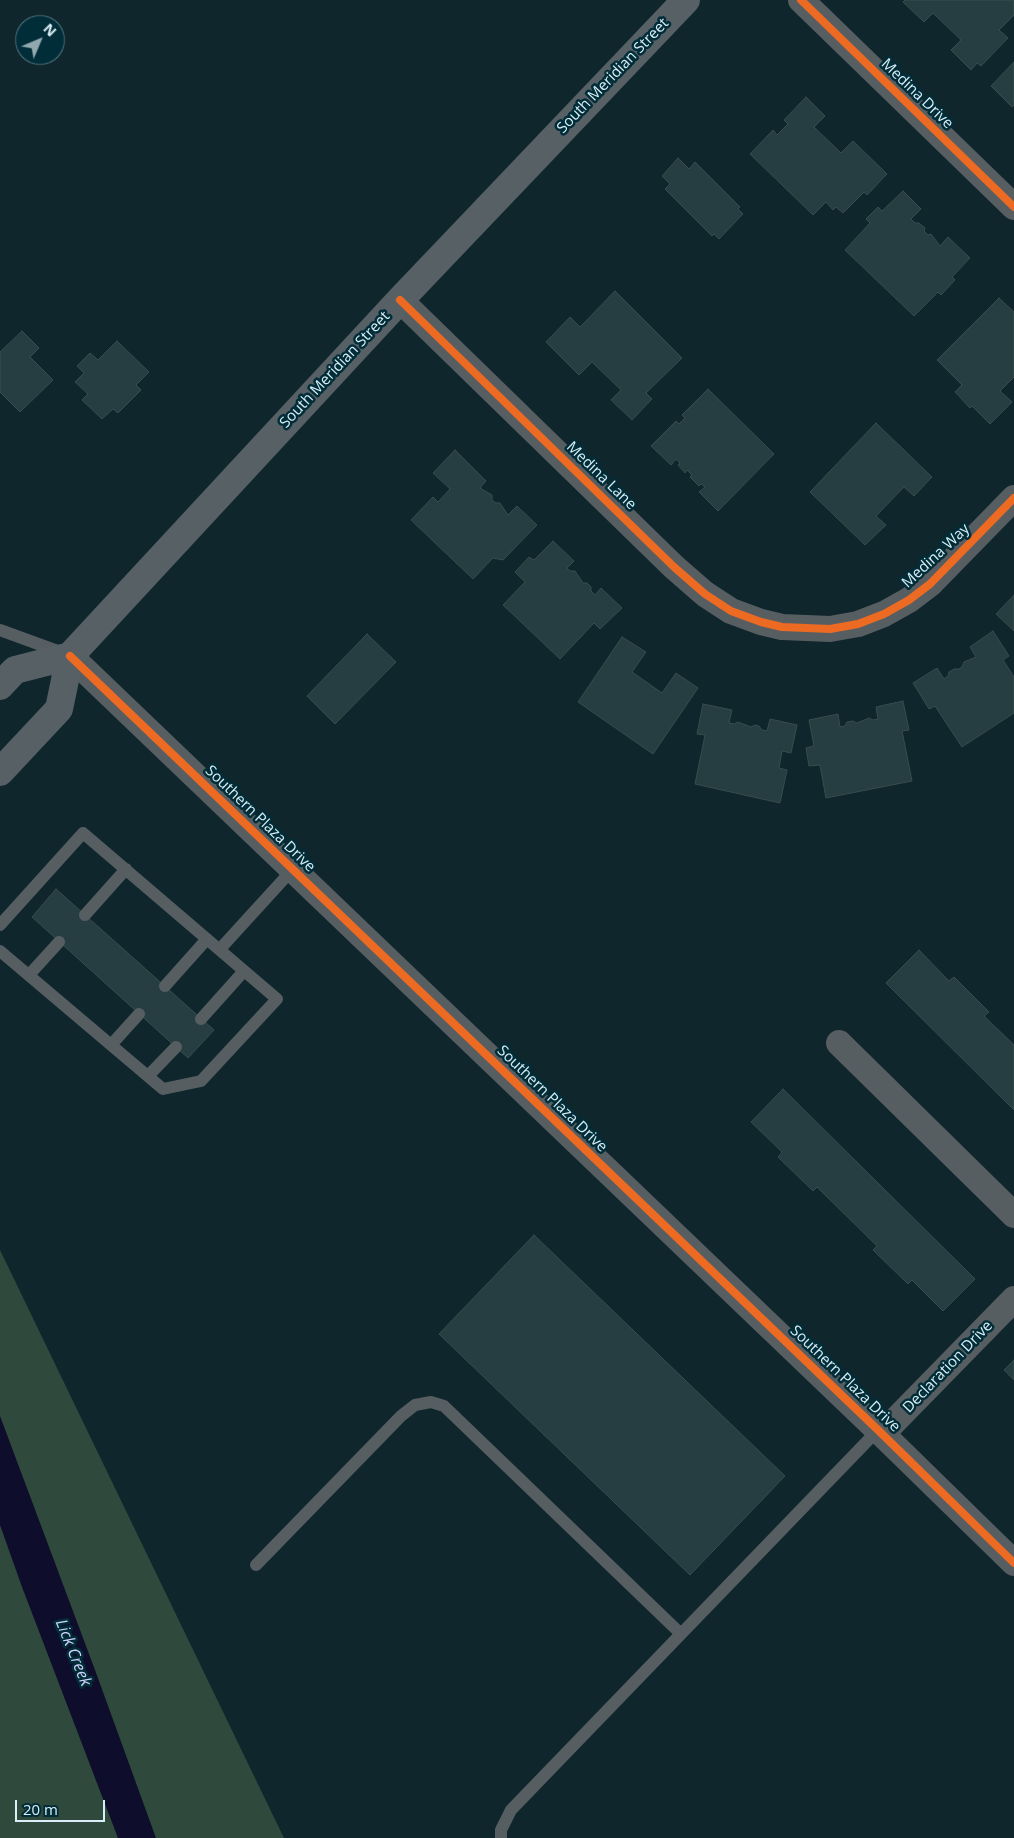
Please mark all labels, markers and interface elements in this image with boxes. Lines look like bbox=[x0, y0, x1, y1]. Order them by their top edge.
north arrow bbox=[15, 15, 65, 65]
street label: South Meridian Street bbox=[553, 15, 673, 137]
text: N bbox=[40, 19, 61, 40]
street label: Medina Drive bbox=[877, 55, 957, 133]
street label: South Meridian Street bbox=[276, 308, 394, 432]
street label: Medina Lane bbox=[562, 438, 640, 514]
street label: Medina Way bbox=[898, 520, 974, 592]
street label: Southern Plaza Drive bbox=[201, 762, 319, 876]
street label: Southern Plaza Drive bbox=[493, 1042, 611, 1156]
street label: Declaration Drive bbox=[899, 1317, 997, 1417]
street label: Southern Plaza Drive bbox=[786, 1322, 904, 1436]
water label: Lick Creek bbox=[51, 1617, 95, 1689]
scale bar bbox=[18, 1790, 108, 1822]
text: 20 m bbox=[23, 1799, 58, 1819]

